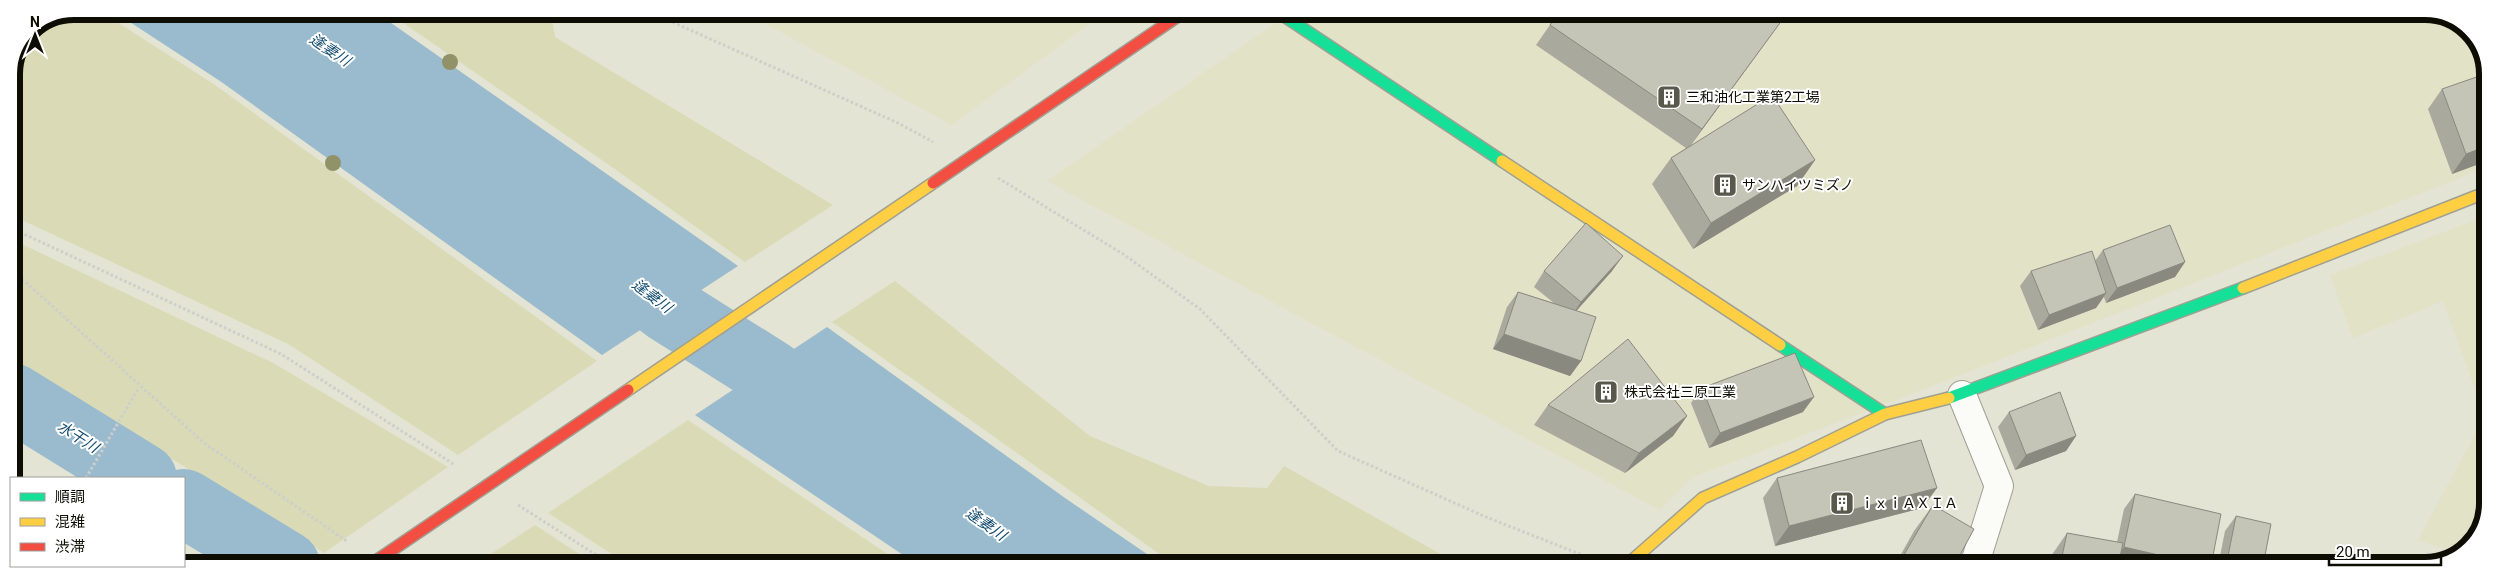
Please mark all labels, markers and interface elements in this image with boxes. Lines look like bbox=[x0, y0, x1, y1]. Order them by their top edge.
north arrow bbox=[10, 10, 60, 60]
text: N bbox=[30, 14, 40, 30]
water label: 逢妻川 bbox=[306, 30, 355, 71]
building icon: 三和油化工業第2工場 bbox=[1656, 84, 1682, 110]
place label: 三和油化工業第2工場 bbox=[1686, 89, 1820, 105]
building icon: サンハイツミズノ bbox=[1712, 172, 1738, 198]
place label: サンハイツミズノ bbox=[1742, 177, 1854, 193]
water label: 逢妻川 bbox=[629, 275, 677, 318]
building icon: 株式会社三原工業 bbox=[1593, 379, 1619, 405]
place label: 株式会社三原工業 bbox=[1624, 384, 1736, 400]
water label: 水干川 bbox=[54, 417, 104, 458]
legend bbox=[10, 477, 185, 567]
text: 順調 bbox=[55, 488, 85, 506]
building icon: ｉｘｉＡＸＩＡ bbox=[1829, 490, 1855, 516]
place label: ｉｘｉＡＸＩＡ bbox=[1860, 495, 1958, 511]
water label: 逢妻川 bbox=[962, 504, 1011, 545]
text: 混雑 bbox=[55, 513, 85, 531]
scale bar bbox=[2329, 534, 2442, 566]
text: 渋滞 bbox=[55, 538, 85, 556]
text: 20 m bbox=[2336, 543, 2370, 561]

